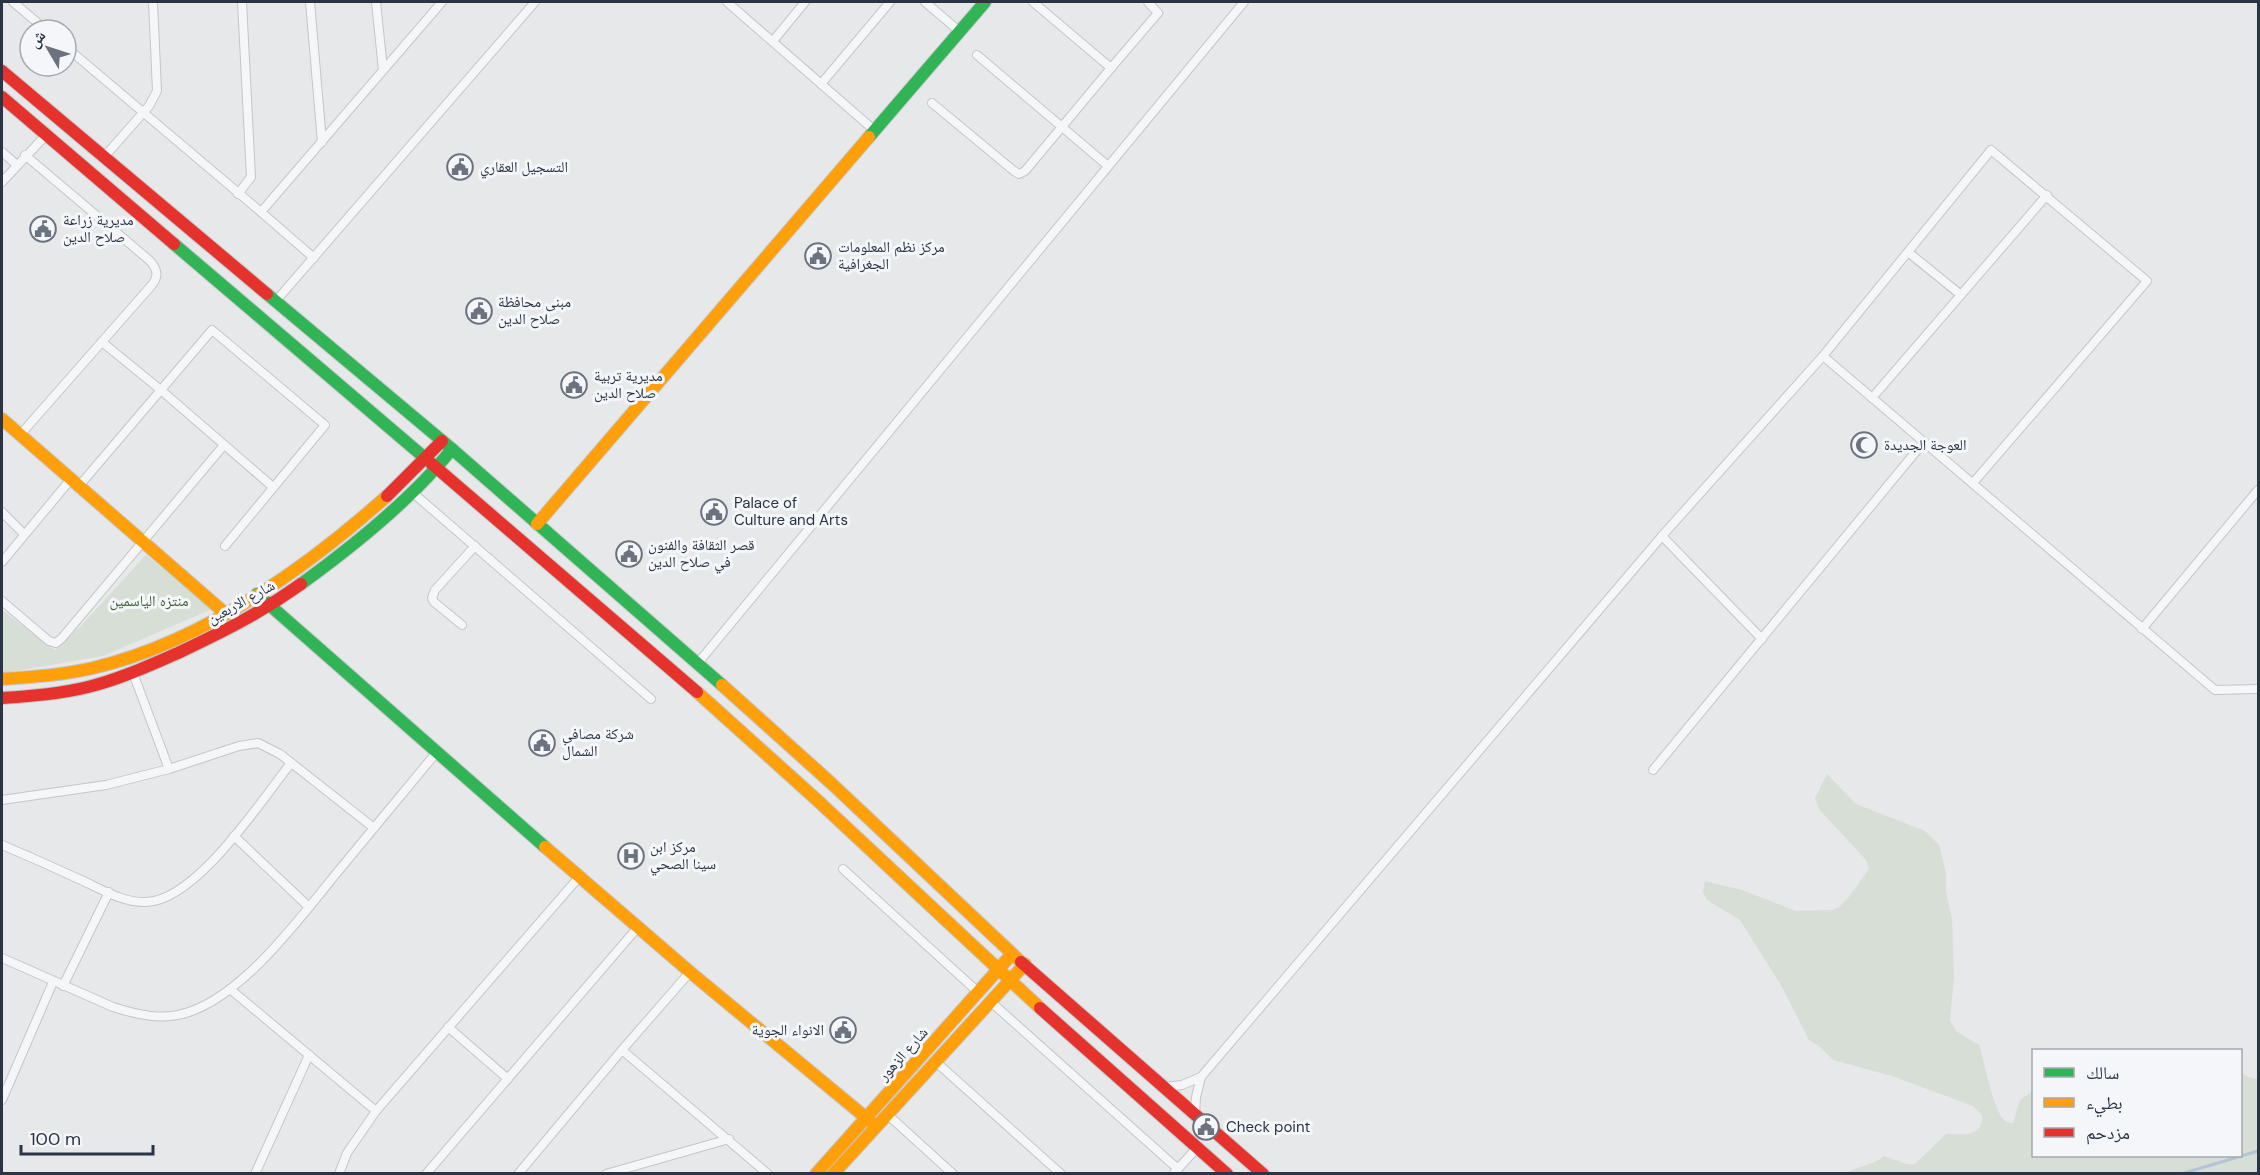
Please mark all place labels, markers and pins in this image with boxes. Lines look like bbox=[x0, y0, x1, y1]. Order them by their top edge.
public building icon: التسجيل العقاري bbox=[445, 152, 475, 182]
place label: التسجيل العقاري bbox=[480, 157, 568, 179]
place label: مديرية زراعة صلاح الدين bbox=[63, 210, 134, 247]
public building icon: مديرية زراعة صلاح الدين bbox=[28, 214, 58, 244]
place label: مركز نظم المعلومات الجغرافية bbox=[838, 237, 945, 274]
public building icon: مركز نظم المعلومات الجغرافية bbox=[803, 241, 833, 271]
place label: مبنى محافظة صلاح الدين bbox=[498, 292, 571, 329]
public building icon: مبنى محافظة صلاح الدين bbox=[464, 296, 494, 326]
place label: مديرية تربية صلاح الدين bbox=[594, 366, 663, 403]
public building icon: مديرية تربية صلاح الدين bbox=[559, 370, 589, 400]
mosque icon: العوجة الجديدة bbox=[1849, 430, 1879, 460]
place label: العوجة الجديدة bbox=[1884, 435, 1967, 455]
place label: Palace of Culture and Arts bbox=[734, 493, 848, 530]
public building icon: Palace of Culture and Arts bbox=[699, 497, 729, 527]
place label: قصر الثقافة والفنون في صلاح الدين bbox=[648, 535, 755, 574]
public building icon: قصر الثقافة والفنون في صلاح الدين bbox=[614, 539, 644, 569]
place label: شركة مصافي الشمال bbox=[562, 724, 634, 761]
public building icon: شركة مصافي الشمال bbox=[527, 728, 557, 758]
place label: مركز ابن سينا الصحي bbox=[650, 837, 716, 876]
hospital icon: مركز ابن سينا الصحي bbox=[616, 841, 646, 871]
public building icon: الانواء الجوية bbox=[828, 1015, 858, 1045]
place label: الانواء الجوية bbox=[752, 1020, 824, 1040]
public building icon: Check point bbox=[1191, 1112, 1221, 1142]
place label: Check point bbox=[1226, 1117, 1311, 1137]

